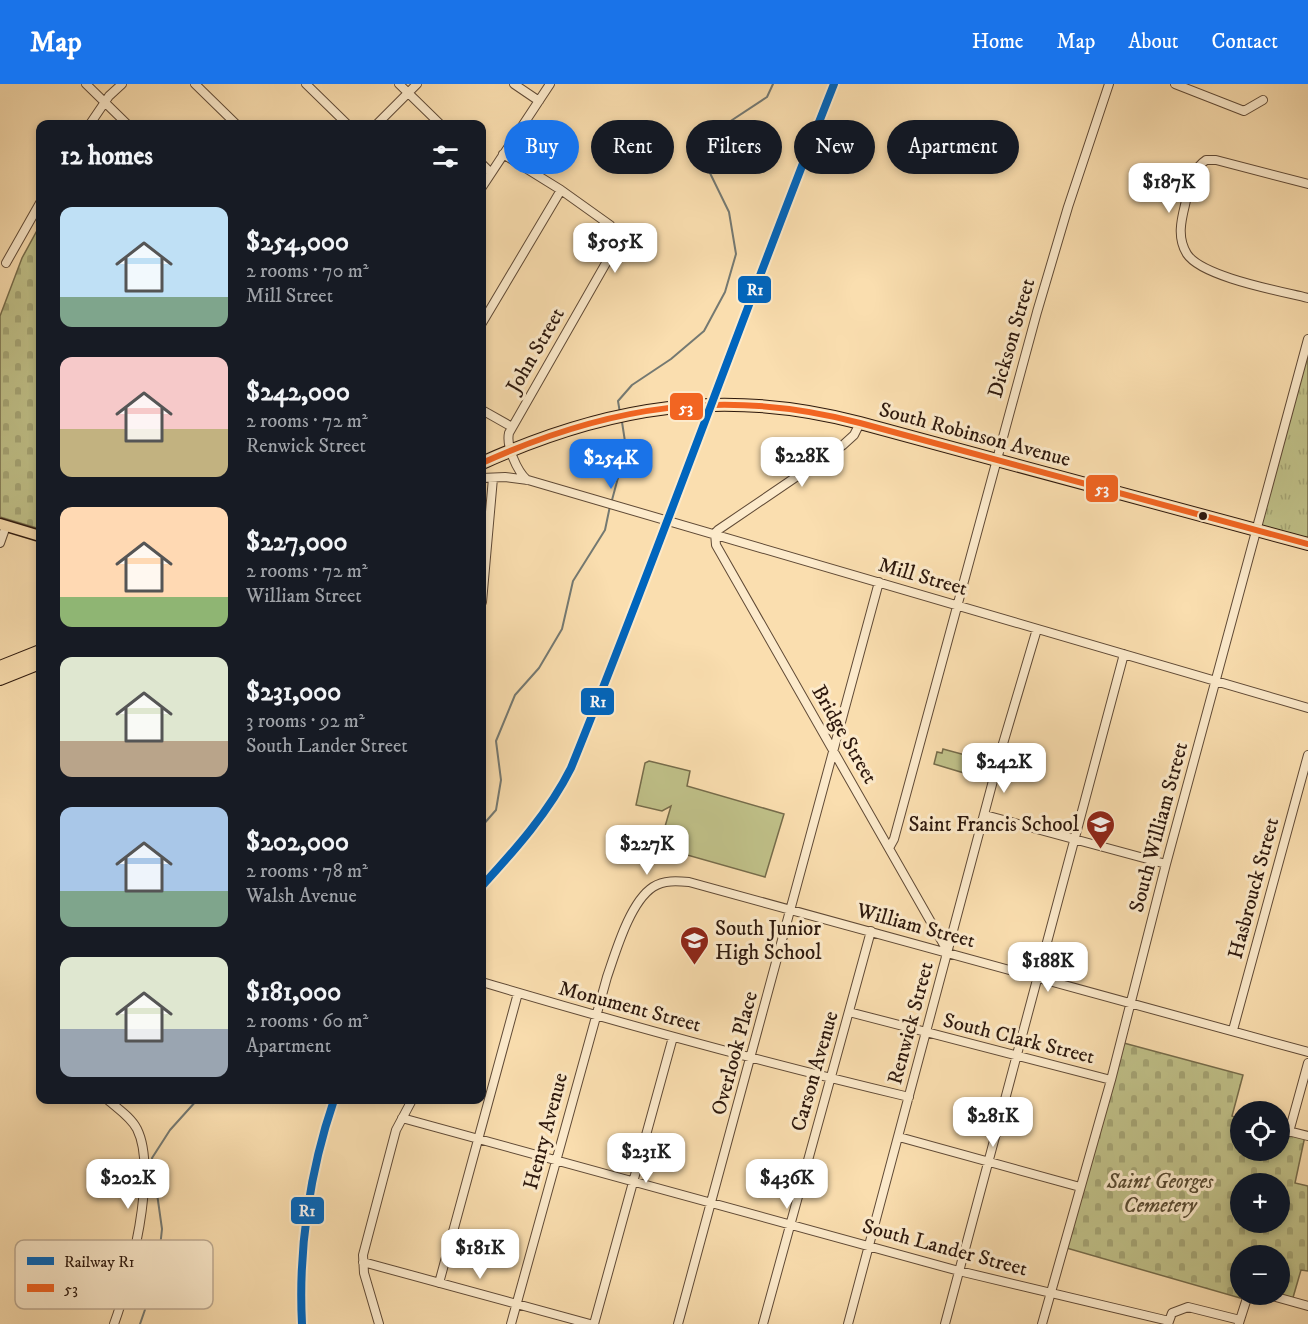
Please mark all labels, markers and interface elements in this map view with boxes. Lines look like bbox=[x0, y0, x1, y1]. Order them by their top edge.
text: Map bbox=[30, 25, 82, 60]
text: Home bbox=[972, 29, 1024, 55]
text: Map bbox=[1057, 29, 1095, 55]
text: About bbox=[1128, 29, 1179, 55]
text: Contact bbox=[1212, 29, 1278, 55]
chip: Buy bbox=[504, 120, 579, 174]
chip: Rent bbox=[591, 120, 674, 174]
chip: Filters bbox=[686, 120, 782, 174]
chip: New bbox=[794, 120, 875, 174]
chip: Apartment bbox=[887, 120, 1019, 174]
text: 12 homes bbox=[60, 140, 153, 173]
icon: filters bbox=[429, 140, 462, 173]
pin: $187K bbox=[1127, 163, 1211, 214]
text: $187K bbox=[1143, 170, 1195, 195]
pin: $505K bbox=[573, 223, 657, 274]
text: $254,000 bbox=[246, 226, 349, 259]
text: $505K bbox=[587, 230, 643, 255]
icon: home bbox=[108, 231, 180, 303]
text: 2 rooms · 70 m² bbox=[246, 259, 369, 284]
line badge: R1 bbox=[737, 275, 772, 304]
street label: Dickson Street bbox=[983, 275, 1041, 401]
text: R1 bbox=[747, 280, 763, 300]
text: Mill Street bbox=[246, 284, 333, 309]
street label: John Street bbox=[500, 303, 571, 400]
text: $242,000 bbox=[246, 376, 350, 409]
icon: home bbox=[108, 381, 180, 453]
line badge: 53 bbox=[669, 392, 704, 421]
street label: South Robinson Avenue bbox=[876, 397, 1074, 473]
text: 53 bbox=[678, 398, 693, 418]
text: 2 rooms · 72 m² bbox=[246, 409, 368, 434]
text: Renwick Street bbox=[246, 434, 366, 459]
pin: $228K bbox=[760, 437, 844, 488]
pin: $254K bbox=[569, 439, 653, 490]
text: $228K bbox=[775, 444, 829, 469]
text: $254K bbox=[583, 446, 639, 471]
line badge: 53 bbox=[1085, 474, 1119, 503]
text: 53 bbox=[1094, 479, 1109, 499]
unlabelled marker bbox=[1197, 510, 1209, 522]
text: $227,000 bbox=[246, 526, 348, 559]
icon: home bbox=[108, 531, 180, 603]
street label: Mill Street bbox=[875, 552, 970, 602]
text: 2 rooms · 72 m² bbox=[246, 559, 368, 584]
text: William Street bbox=[246, 584, 362, 609]
text: $231,000 bbox=[246, 676, 341, 709]
street label: Bridge Street bbox=[805, 680, 883, 789]
icon: home bbox=[108, 681, 180, 753]
line badge: R1 bbox=[580, 687, 615, 716]
text: R1 bbox=[590, 692, 606, 712]
text: 3 rooms · 92 m² bbox=[246, 709, 365, 734]
text: South Lander Street bbox=[246, 734, 408, 759]
street label: South William Street bbox=[1124, 739, 1194, 915]
pin: $242K bbox=[962, 743, 1046, 794]
text: $242K bbox=[976, 750, 1032, 775]
school or university icon: Saint Francis School bbox=[1084, 808, 1116, 850]
place label: Saint Francis School bbox=[908, 812, 1080, 838]
street label: Hasbrouck Street bbox=[1223, 815, 1285, 962]
pin: $227K bbox=[605, 825, 689, 876]
text: $202,000 bbox=[246, 826, 349, 859]
icon: home bbox=[108, 831, 180, 903]
text: $227K bbox=[620, 832, 674, 857]
text: 2 rooms · 78 m² bbox=[246, 859, 368, 884]
text: Walsh Avenue bbox=[246, 884, 357, 909]
street label: William Street bbox=[853, 897, 978, 954]
place label: South Junior High School bbox=[715, 916, 822, 966]
school or university icon: South Junior High School bbox=[678, 924, 710, 966]
pin: $188K bbox=[1006, 942, 1090, 993]
text: $188K bbox=[1022, 949, 1074, 974]
street label: Renwick Street bbox=[882, 959, 940, 1087]
street label: Monument Street bbox=[556, 975, 704, 1039]
text: $181,000 bbox=[246, 976, 341, 1009]
icon: home bbox=[108, 981, 180, 1053]
street label: Overlook Place bbox=[706, 988, 764, 1118]
street label: Carson Avenue bbox=[785, 1008, 845, 1134]
street label: South Clark Street bbox=[940, 1008, 1097, 1070]
text: 2 rooms · 60 m² bbox=[246, 1009, 368, 1034]
text: Apartment bbox=[246, 1034, 331, 1059]
street label: Henry Avenue bbox=[518, 1070, 574, 1192]
pin: $281K bbox=[951, 1097, 1035, 1148]
map controls bbox=[1230, 1101, 1290, 1305]
button: locate bbox=[1230, 1101, 1290, 1161]
text: $281K bbox=[967, 1104, 1019, 1129]
pin: $231K bbox=[604, 1133, 688, 1184]
text: $231K bbox=[621, 1140, 671, 1165]
pin: $202K bbox=[86, 1159, 170, 1210]
pin: $436K bbox=[745, 1159, 829, 1210]
text: $202K bbox=[100, 1166, 156, 1191]
text: $436K bbox=[760, 1166, 814, 1191]
park label: Saint Georges Cemetery bbox=[1106, 1169, 1214, 1219]
button: + bbox=[1230, 1173, 1290, 1233]
line badge: R1 bbox=[290, 1196, 325, 1225]
text: R1 bbox=[299, 1201, 315, 1221]
street label: South Lander Street bbox=[859, 1213, 1030, 1283]
pin: $181K bbox=[438, 1229, 522, 1280]
text: $181K bbox=[455, 1236, 505, 1261]
legend bbox=[15, 1240, 213, 1309]
button: − bbox=[1230, 1245, 1290, 1305]
text: Railway R1 bbox=[64, 1252, 135, 1272]
text: 53 bbox=[64, 1279, 78, 1299]

